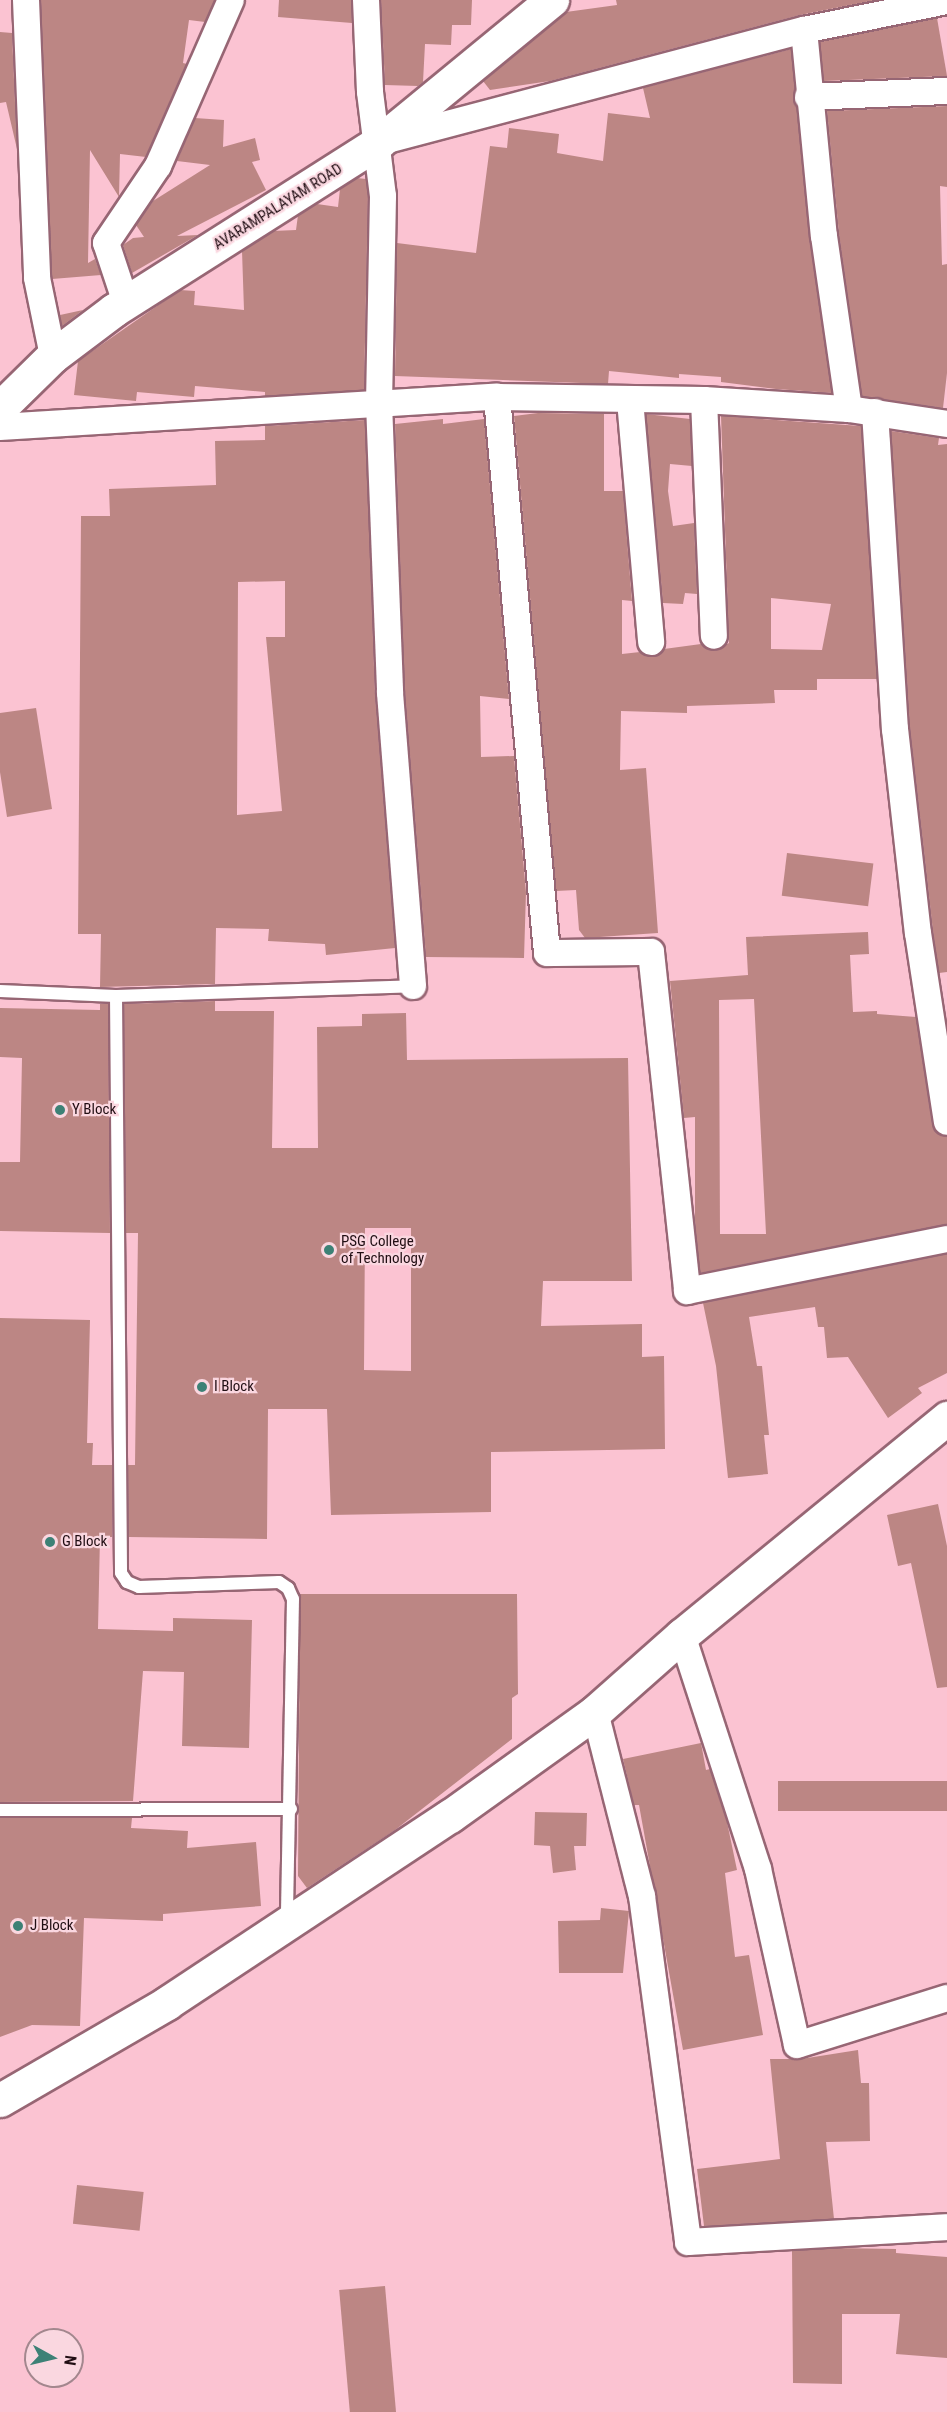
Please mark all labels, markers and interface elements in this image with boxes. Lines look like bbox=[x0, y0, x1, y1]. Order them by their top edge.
street label: AVARAMPALAYAM ROAD bbox=[210, 160, 346, 254]
place label: Y Block bbox=[72, 1101, 116, 1119]
marker: Y Block bbox=[53, 1103, 67, 1117]
place label: PSG College of Technology bbox=[341, 1232, 424, 1267]
marker: PSG College of Technology bbox=[322, 1243, 336, 1257]
place label: I Block bbox=[214, 1378, 254, 1396]
marker: I Block bbox=[195, 1380, 209, 1394]
place label: G Block bbox=[62, 1533, 107, 1551]
marker: G Block bbox=[43, 1535, 57, 1549]
place label: J Block bbox=[30, 1917, 74, 1935]
marker: J Block bbox=[11, 1919, 25, 1933]
north arrow bbox=[24, 2328, 84, 2388]
text: N bbox=[60, 2354, 80, 2366]

